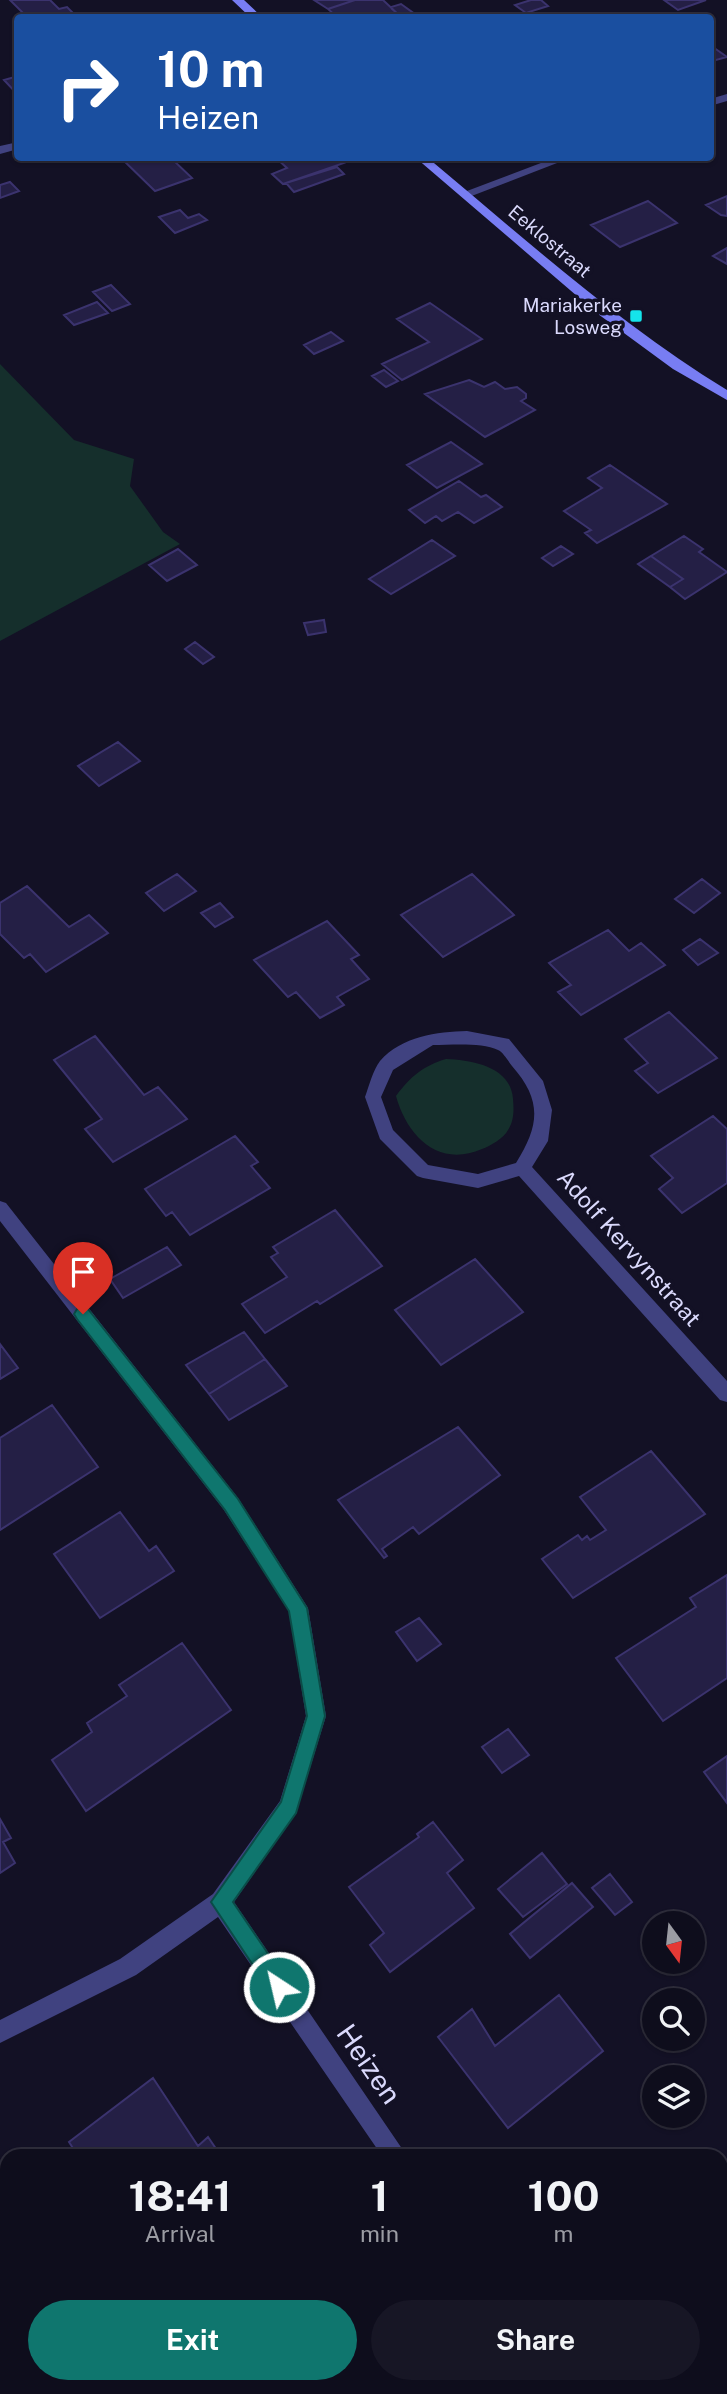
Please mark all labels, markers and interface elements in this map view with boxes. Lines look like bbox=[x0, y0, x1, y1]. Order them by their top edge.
text: 10 m bbox=[157, 40, 264, 98]
icon: right bbox=[42, 42, 133, 133]
text: Heizen bbox=[157, 99, 259, 136]
street label: Eeklostraat bbox=[504, 200, 596, 282]
place label: Mariakerke Losweg bbox=[523, 294, 622, 338]
marker: Mariakerke Losweg bbox=[628, 308, 644, 324]
street label: Adolf Kervynstraat bbox=[552, 1164, 707, 1331]
pin bbox=[53, 1242, 113, 1314]
icon: arrive bbox=[64, 1253, 102, 1291]
north arrow bbox=[642, 1911, 705, 1974]
map controls bbox=[642, 1911, 705, 2128]
position arrow bbox=[242, 1950, 316, 2024]
button: search bbox=[642, 1988, 705, 2051]
street label: Heizen bbox=[330, 2018, 409, 2110]
button: layers bbox=[642, 2065, 705, 2128]
text: 18:41 bbox=[129, 2171, 231, 2220]
text: 1 bbox=[370, 2171, 388, 2220]
text: 100 bbox=[527, 2171, 599, 2220]
text: Arrival bbox=[144, 2220, 215, 2247]
text: min bbox=[360, 2220, 399, 2247]
text: m bbox=[554, 2220, 573, 2247]
button: Exit bbox=[28, 2300, 357, 2380]
button: Share bbox=[371, 2300, 700, 2380]

